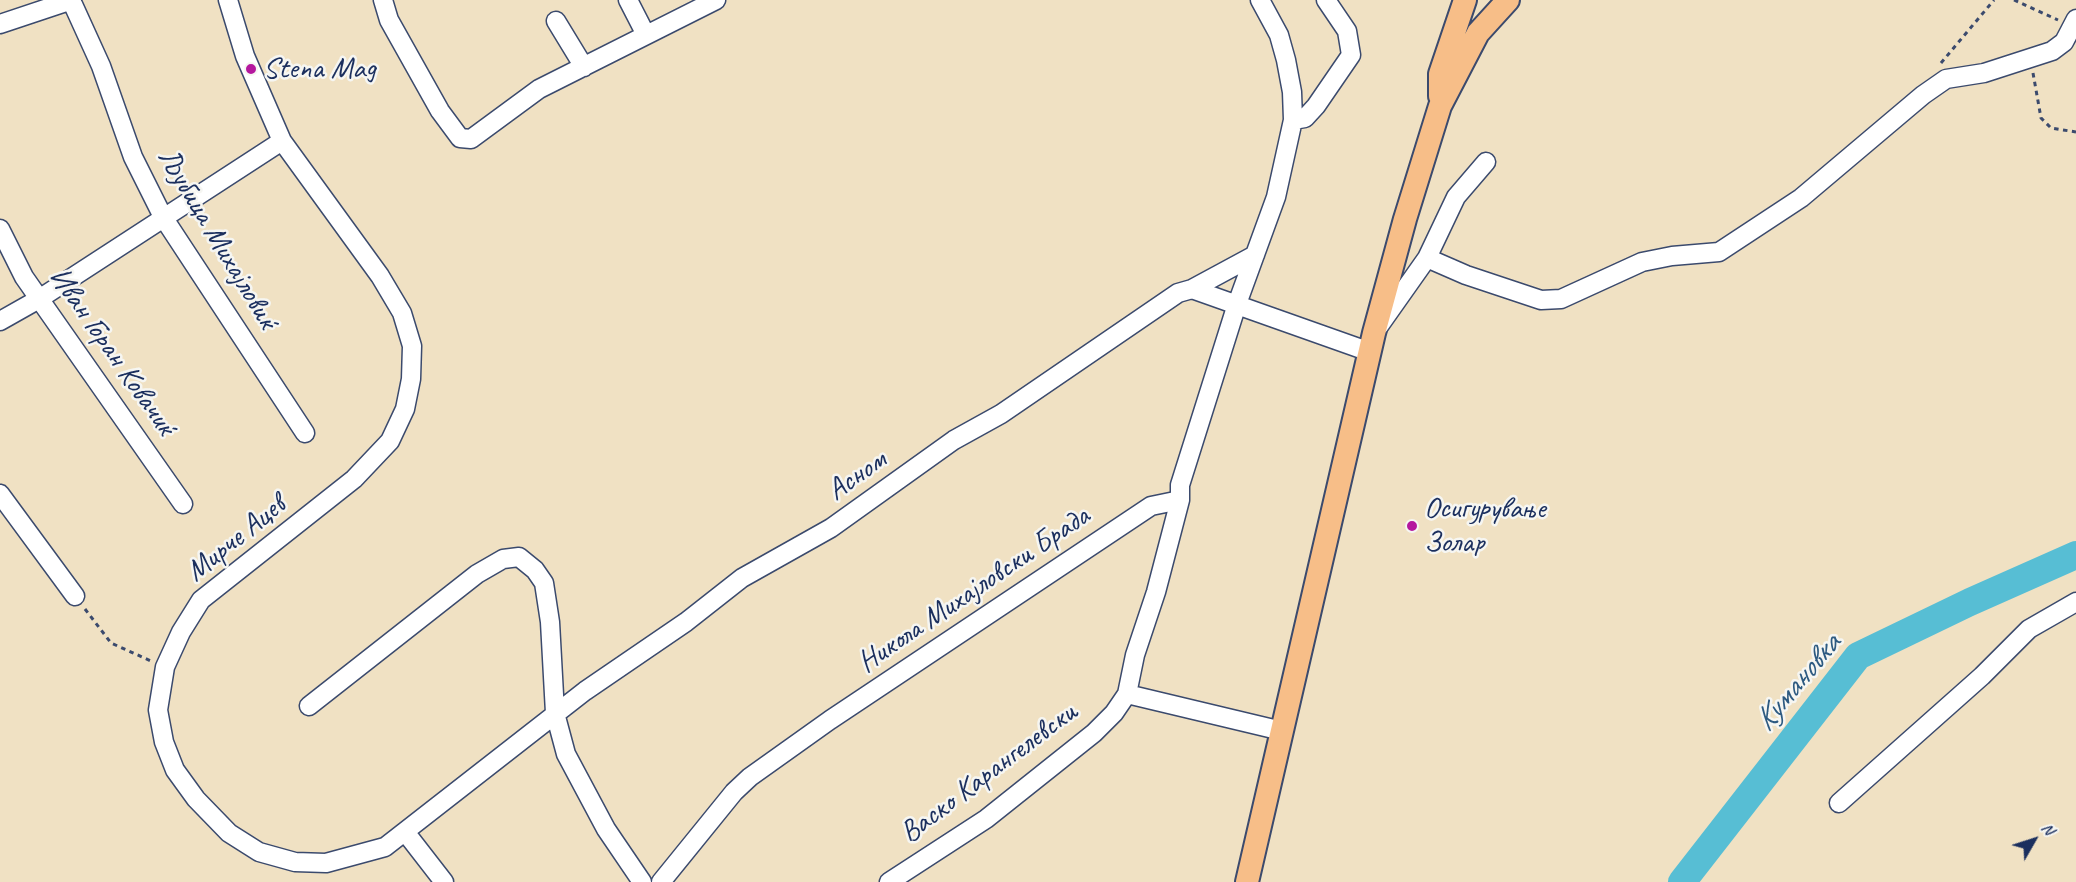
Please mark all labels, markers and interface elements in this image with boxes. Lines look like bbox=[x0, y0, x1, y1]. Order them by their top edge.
place label: Stena Mag bbox=[263, 51, 376, 87]
marker: Stena Mag bbox=[244, 62, 258, 76]
street label: Љубица Михајловиќ bbox=[149, 142, 285, 336]
street label: Иван Горан Ковачиќ bbox=[41, 261, 183, 443]
street label: Асном bbox=[820, 443, 894, 509]
street label: Мирче Ацев bbox=[179, 488, 293, 590]
place label: Осигурување Золар bbox=[1424, 491, 1546, 562]
street label: Никола Михајловски Брада bbox=[851, 499, 1097, 681]
marker: Осигурување Золар bbox=[1405, 519, 1419, 533]
water label: Кумановка bbox=[1746, 627, 1850, 739]
street label: Васко Карангелевски bbox=[893, 695, 1085, 851]
north arrow bbox=[2004, 810, 2064, 870]
text: N bbox=[2037, 819, 2059, 839]

